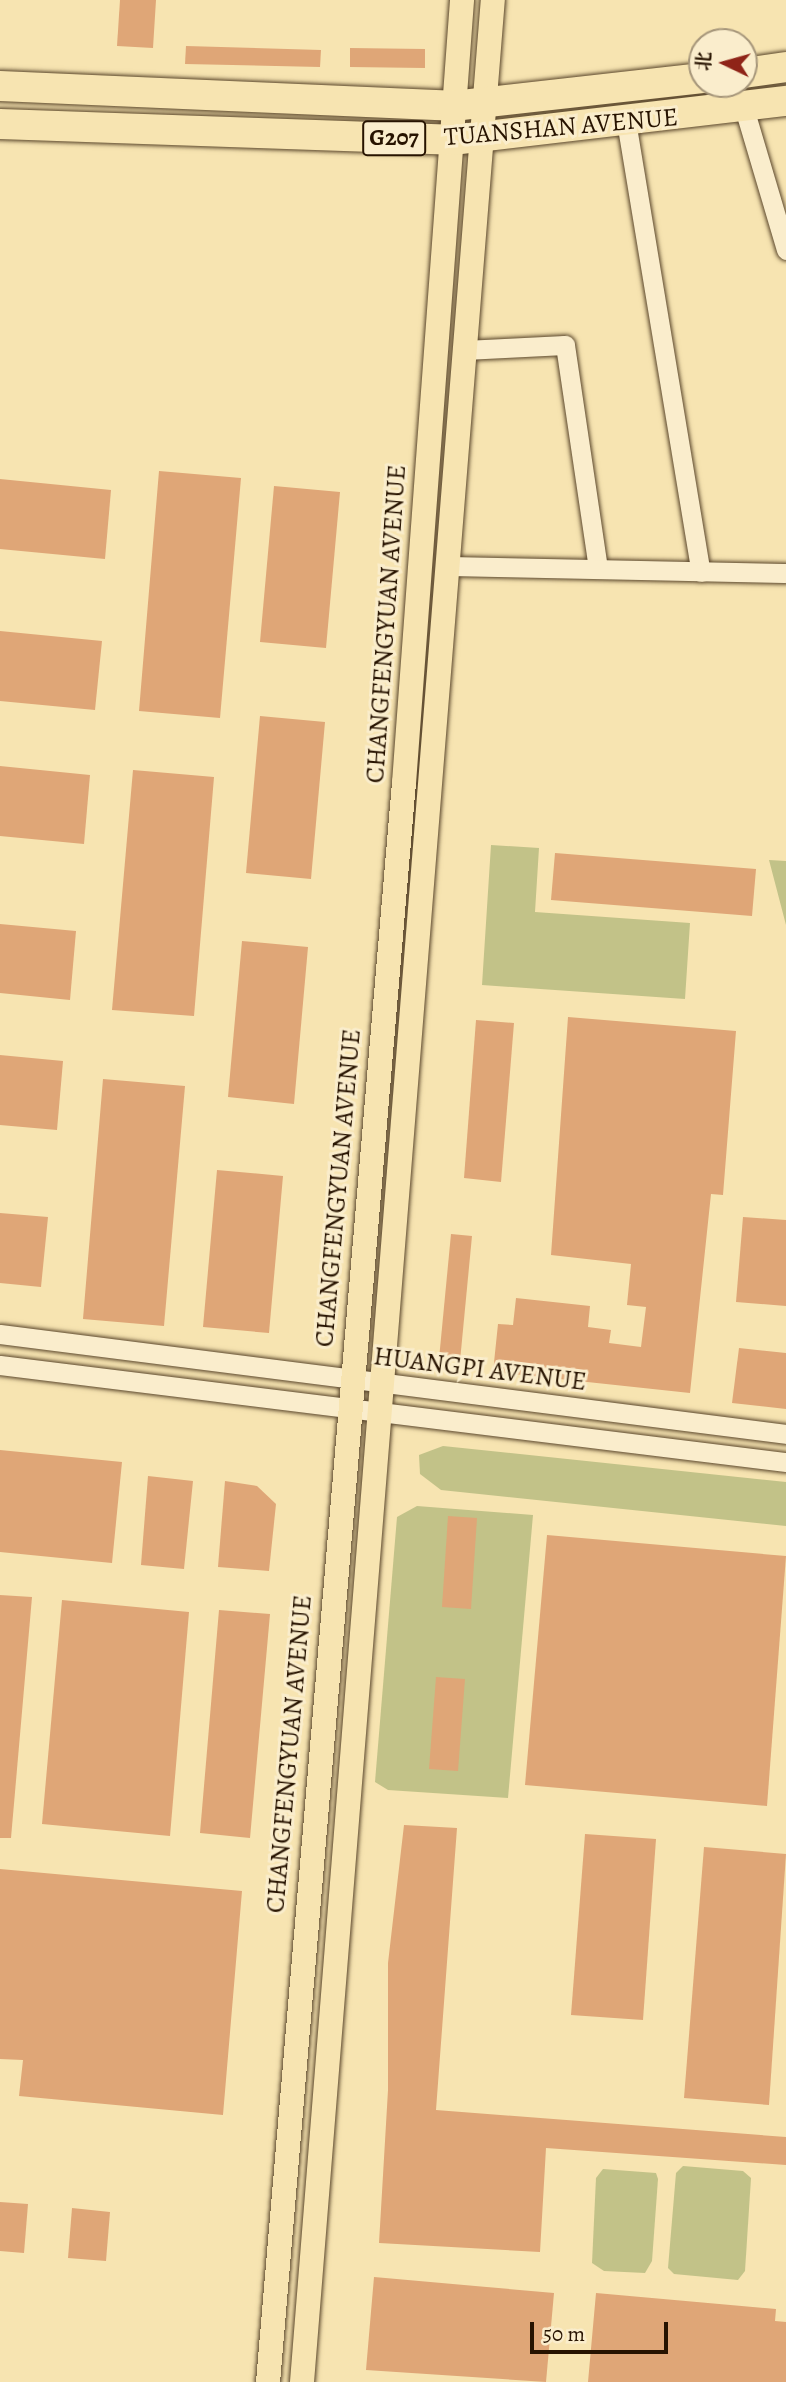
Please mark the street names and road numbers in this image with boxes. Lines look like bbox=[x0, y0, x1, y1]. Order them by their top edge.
street label: TUANSHAN AVENUE bbox=[443, 101, 679, 153]
road number: G207 bbox=[361, 118, 427, 158]
street label: CHANGFENGYUAN AVENUE bbox=[359, 464, 413, 784]
street label: CHANGFENGYUAN AVENUE bbox=[309, 1028, 367, 1348]
street label: HUANGPI AVENUE bbox=[372, 1340, 588, 1398]
street label: CHANGFENGYUAN AVENUE bbox=[260, 1594, 318, 1914]

